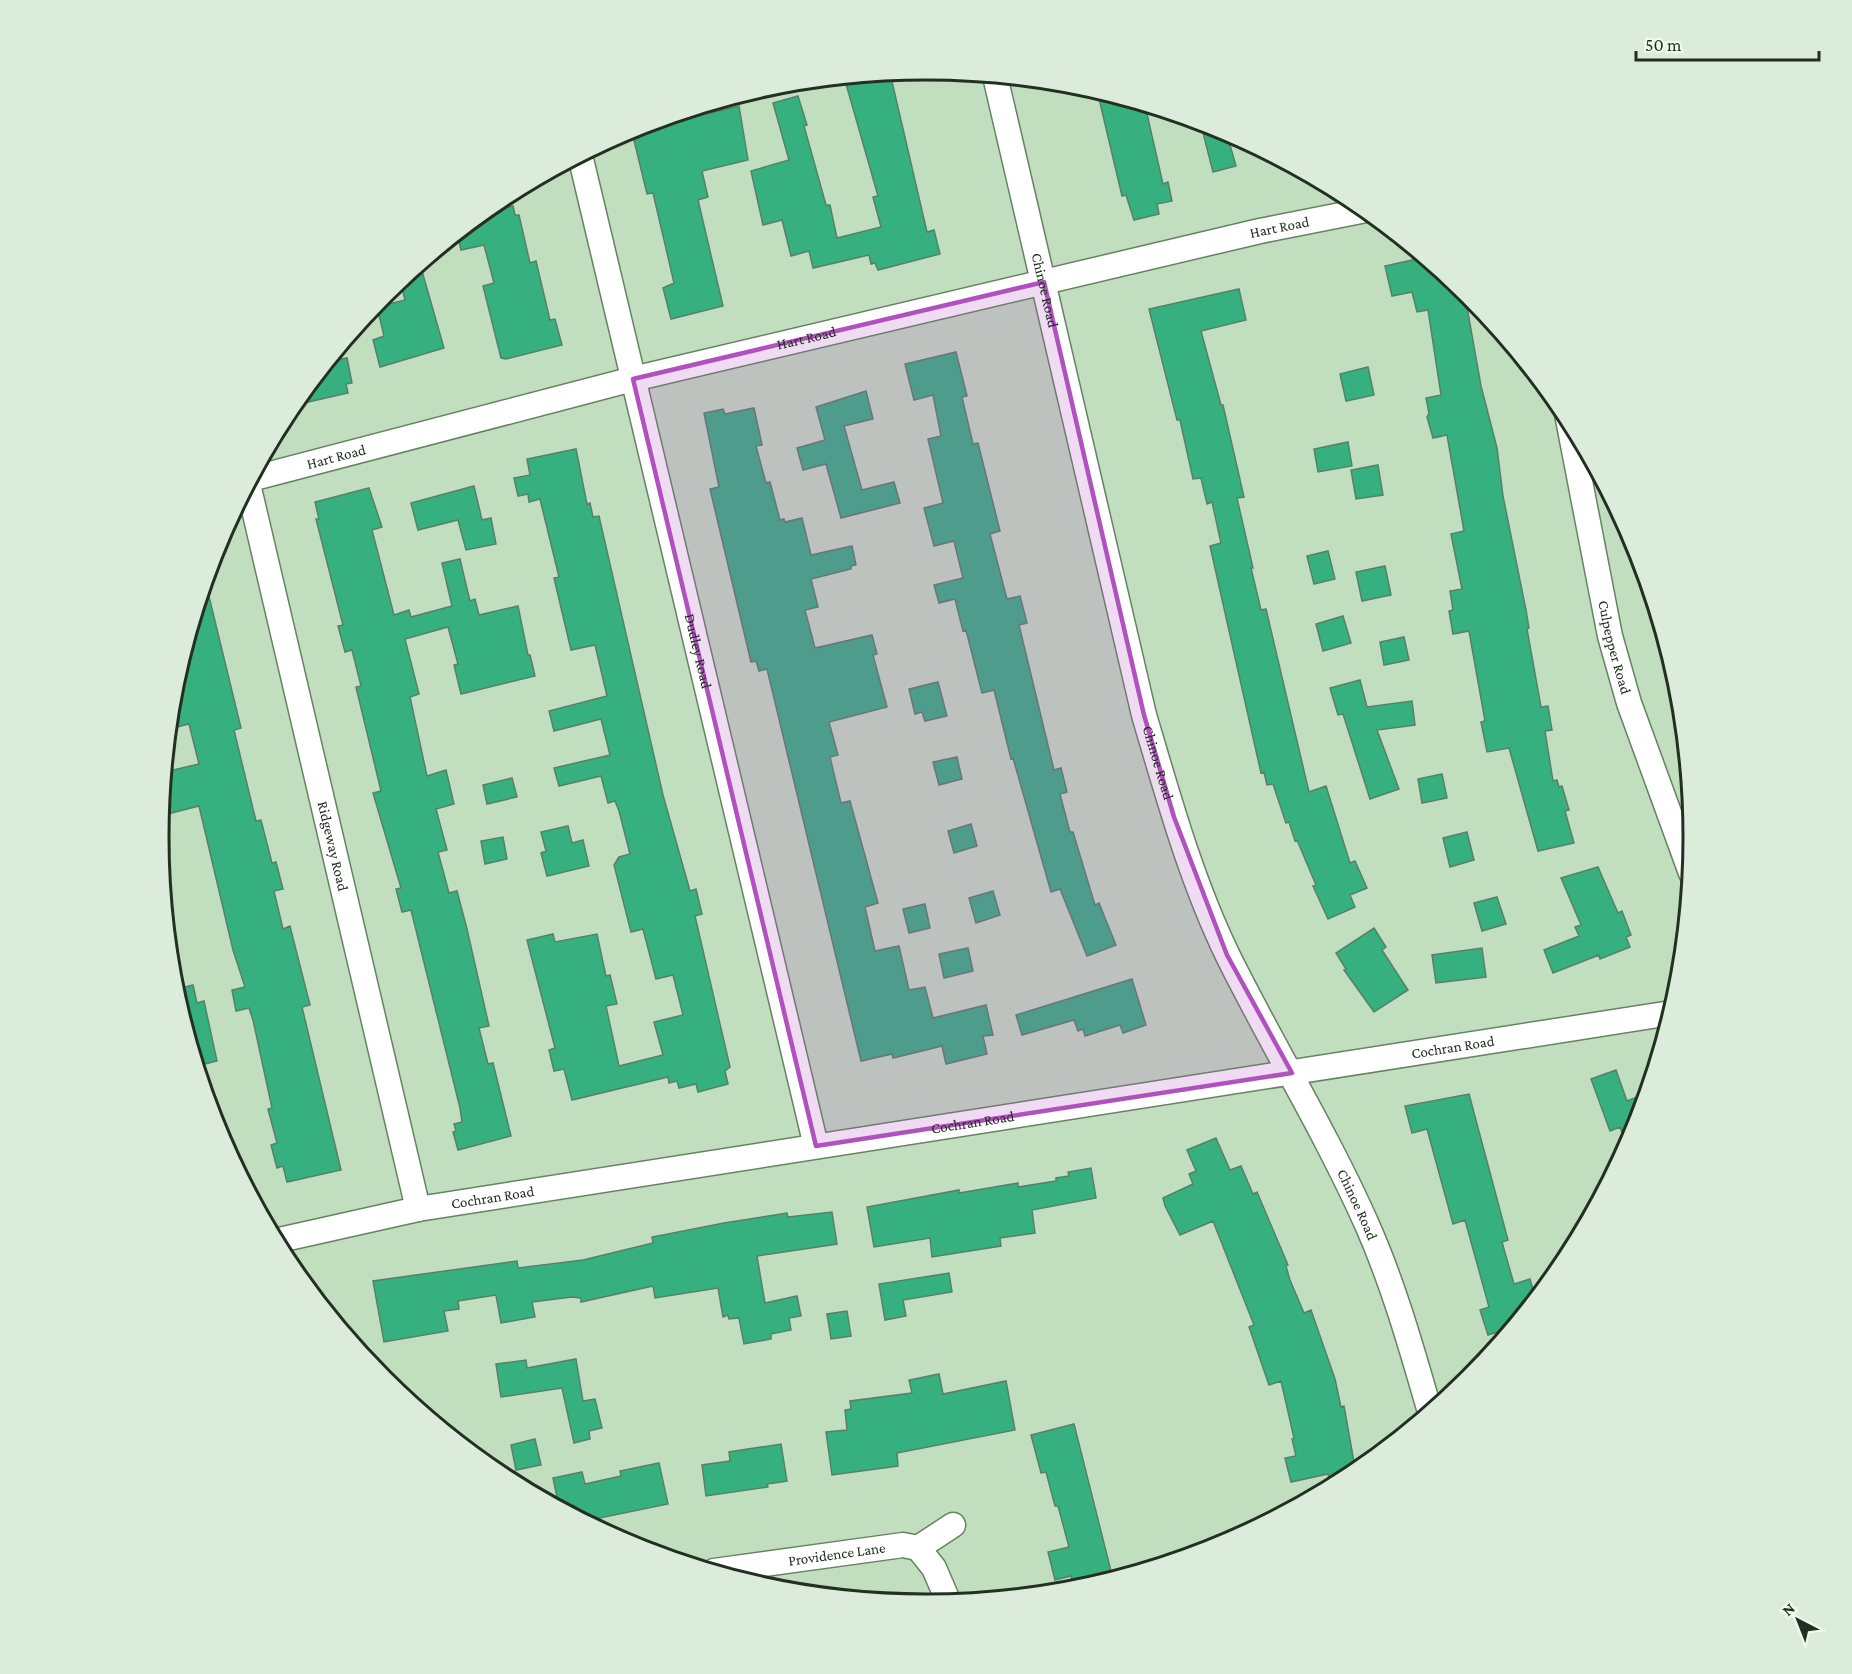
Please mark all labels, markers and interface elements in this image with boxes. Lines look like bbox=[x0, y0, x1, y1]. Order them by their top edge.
scale bar bbox=[1636, 24, 1819, 62]
text: 50 m bbox=[1645, 35, 1682, 55]
street label: Hart Road bbox=[1248, 213, 1311, 241]
street label: Chinoe Road bbox=[1029, 251, 1061, 329]
street label: Hart Road bbox=[775, 323, 838, 353]
street label: Hart Road bbox=[305, 441, 367, 472]
street label: Culpepper Road bbox=[1595, 599, 1634, 696]
street label: Dudley Road bbox=[681, 612, 715, 690]
street label: Chinoe Road bbox=[1140, 724, 1177, 802]
street label: Ridgeway Road bbox=[315, 800, 351, 893]
street label: Cochran Road bbox=[1410, 1033, 1496, 1061]
street label: Cochran Road bbox=[930, 1108, 1015, 1137]
street label: Chinoe Road bbox=[1334, 1167, 1381, 1242]
street label: Cochran Road bbox=[450, 1183, 535, 1212]
street label: Providence Lane bbox=[787, 1539, 887, 1569]
north arrow bbox=[1768, 1590, 1828, 1650]
text: N bbox=[1779, 1599, 1798, 1619]

